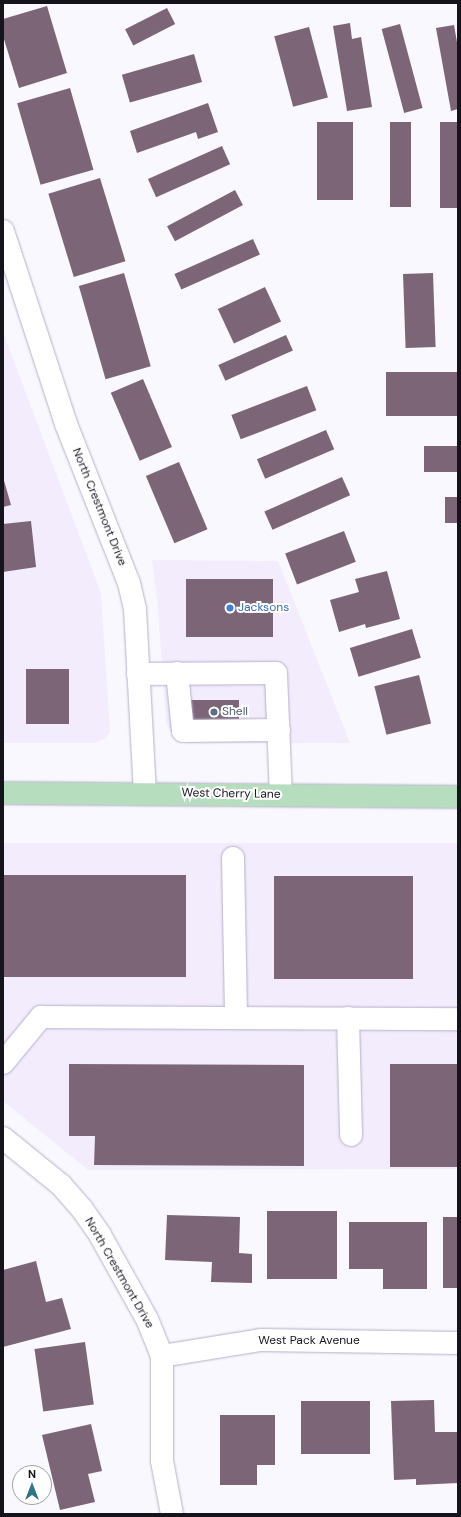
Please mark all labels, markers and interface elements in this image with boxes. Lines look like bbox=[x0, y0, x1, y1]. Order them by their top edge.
street label: North Crestmont Drive bbox=[69, 446, 129, 568]
place label: Jacksons bbox=[238, 601, 289, 615]
marker: Jacksons bbox=[225, 603, 235, 613]
place label: Shell bbox=[222, 705, 248, 719]
marker: Shell bbox=[209, 707, 219, 717]
street label: West Cherry Lane bbox=[181, 786, 281, 802]
street label: North Crestmont Drive bbox=[81, 1215, 157, 1331]
street label: West Pack Avenue bbox=[258, 1334, 360, 1348]
north arrow bbox=[12, 1465, 52, 1505]
text: N bbox=[28, 1467, 36, 1481]

